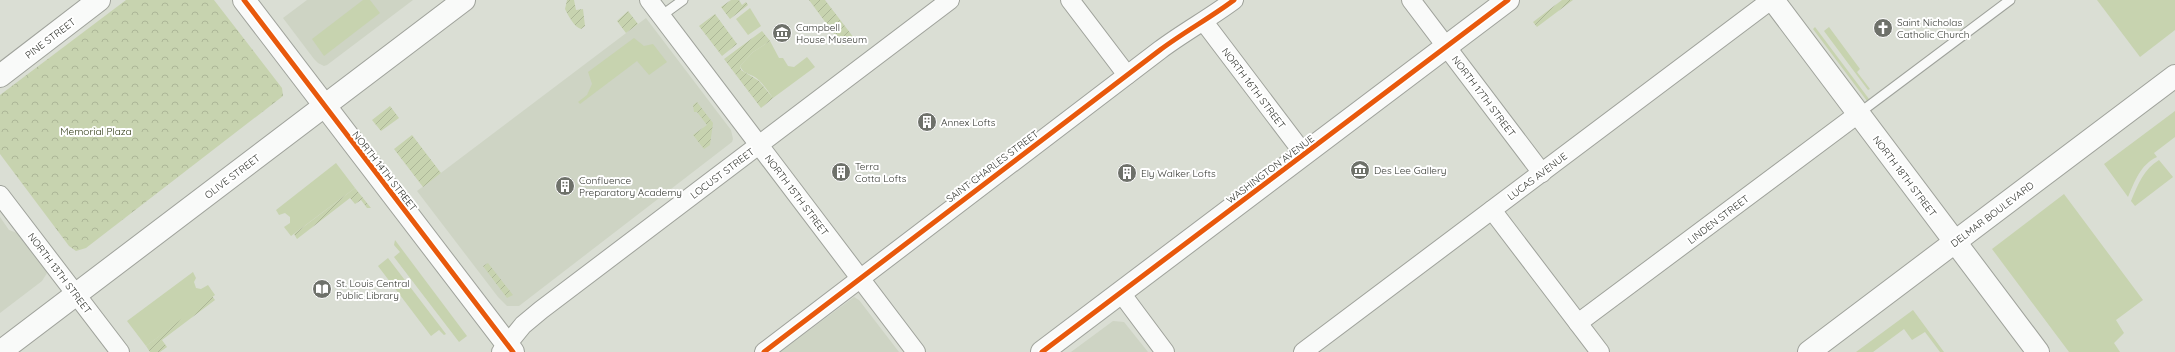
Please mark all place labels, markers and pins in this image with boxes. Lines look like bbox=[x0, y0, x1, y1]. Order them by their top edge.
place label: Saint Nicholas Catholic Church bbox=[1897, 16, 1969, 41]
church icon: Saint Nicholas Catholic Church bbox=[1872, 17, 1894, 39]
place label: Campbell House Museum bbox=[796, 21, 867, 46]
museum icon: Campbell House Museum bbox=[771, 22, 793, 44]
building icon: Annex Lofts bbox=[916, 111, 938, 133]
place label: Annex Lofts bbox=[941, 116, 996, 129]
museum icon: Des Lee Gallery bbox=[1349, 159, 1371, 181]
place label: Terra Cotta Lofts bbox=[855, 160, 907, 185]
building icon: Terra Cotta Lofts bbox=[830, 161, 852, 183]
building icon: Ely Walker Lofts bbox=[1116, 162, 1138, 184]
place label: Des Lee Gallery bbox=[1374, 164, 1447, 177]
place label: Ely Walker Lofts bbox=[1141, 167, 1216, 180]
place label: Confluence Preparatory Academy bbox=[579, 174, 682, 199]
building icon: Confluence Preparatory Academy bbox=[554, 175, 576, 197]
place label: St. Louis Central Public Library bbox=[336, 277, 410, 302]
library icon: St. Louis Central Public Library bbox=[311, 278, 333, 300]

